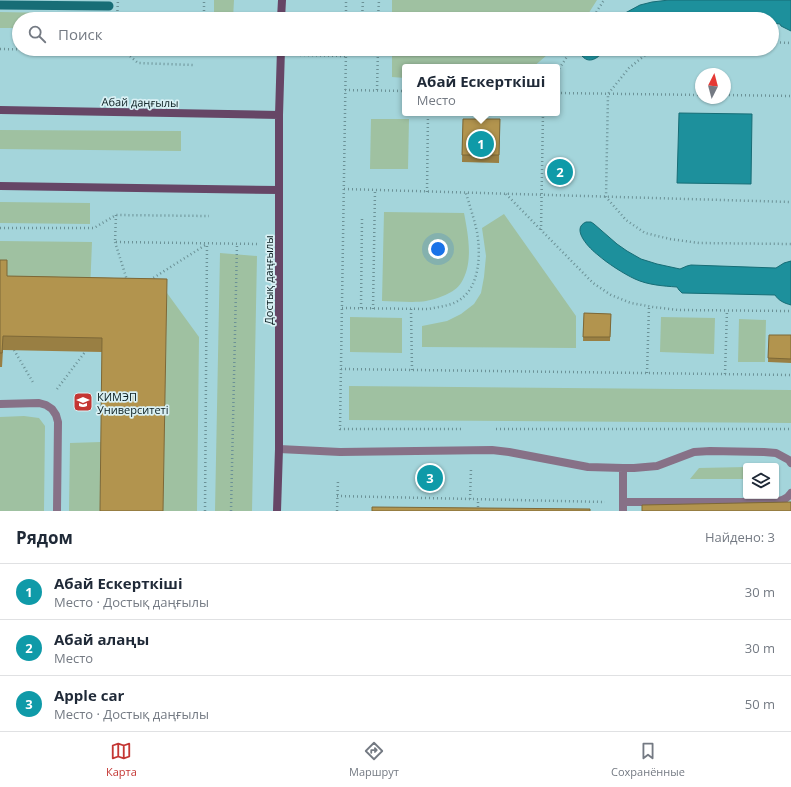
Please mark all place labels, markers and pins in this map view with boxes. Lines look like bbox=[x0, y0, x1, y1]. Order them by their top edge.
pin: 1 bbox=[468, 129, 494, 159]
pin: 2 bbox=[547, 157, 573, 187]
place label: КИМЭП Университеті bbox=[97, 389, 169, 417]
school or university icon: КИМЭП Университеті bbox=[72, 391, 94, 413]
pin: 3 bbox=[417, 463, 443, 493]

